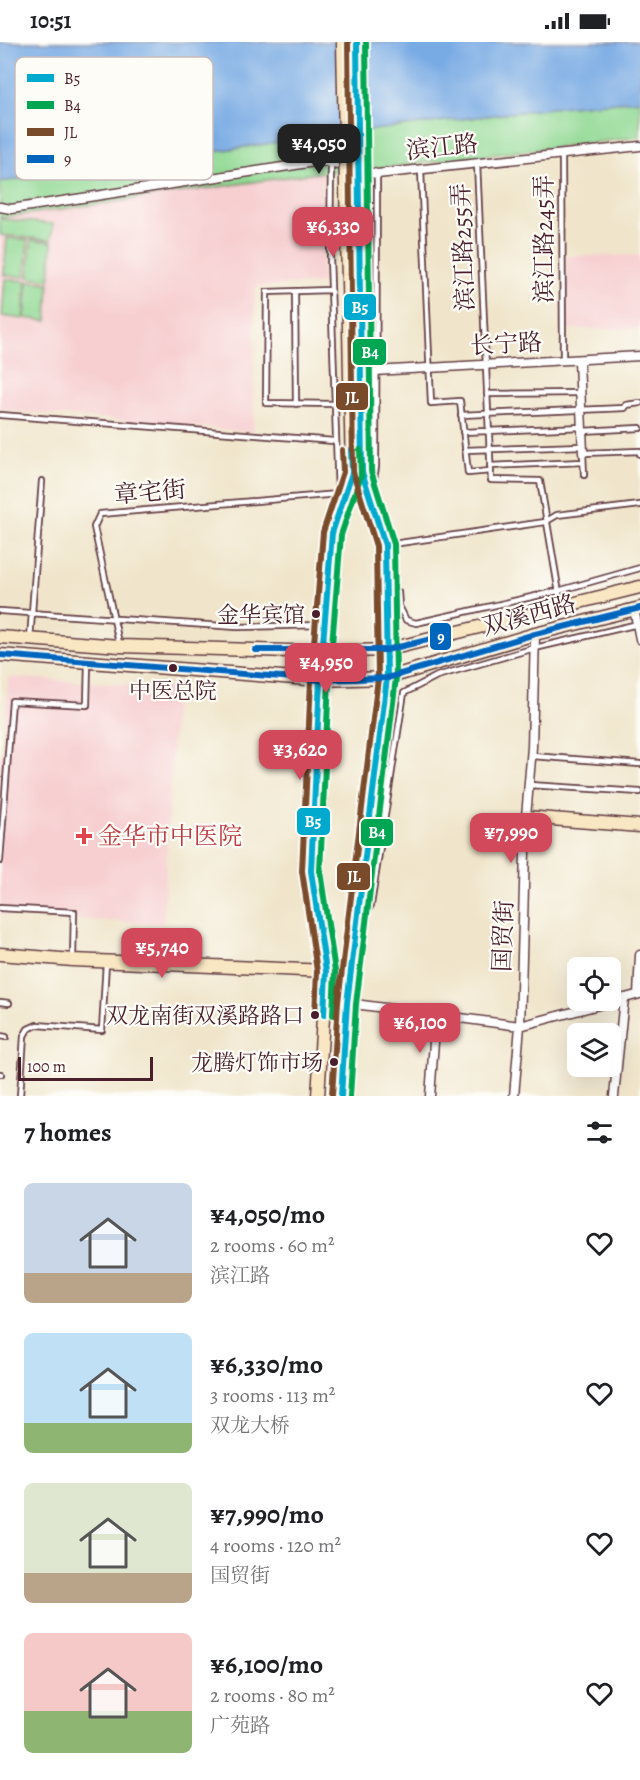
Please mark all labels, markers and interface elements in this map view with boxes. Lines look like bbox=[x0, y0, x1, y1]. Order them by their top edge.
text: 10:51 bbox=[30, 6, 71, 36]
legend bbox=[15, 57, 213, 180]
text: B5 bbox=[64, 68, 81, 90]
text: B4 bbox=[64, 95, 81, 117]
text: JL bbox=[64, 122, 78, 144]
pin: ¥4,050 bbox=[270, 124, 368, 175]
street label: 滨江路 bbox=[405, 127, 479, 167]
text: ¥4,050 bbox=[292, 130, 346, 157]
text: 9 bbox=[64, 149, 71, 171]
street label: 滨江路245弄 bbox=[528, 175, 560, 303]
street label: 滨江路255弄 bbox=[445, 182, 481, 312]
pin: ¥6,330 bbox=[284, 207, 382, 258]
text: ¥6,330 bbox=[306, 213, 360, 240]
line badge: B5 bbox=[343, 293, 377, 321]
text: B5 bbox=[352, 297, 369, 319]
street label: 长宁路 bbox=[469, 326, 543, 362]
line badge: B4 bbox=[352, 338, 387, 366]
text: B4 bbox=[361, 342, 379, 364]
line badge: JL bbox=[335, 382, 369, 411]
text: JL bbox=[345, 387, 359, 409]
street label: 章宅街 bbox=[113, 473, 187, 511]
street label: 双溪西路 bbox=[478, 587, 580, 643]
place label: 金华宾馆 bbox=[217, 600, 305, 630]
marker: 金华宾馆 bbox=[310, 608, 322, 620]
line badge: 9 bbox=[429, 622, 452, 651]
text: 9 bbox=[437, 627, 445, 649]
pin: ¥4,950 bbox=[277, 643, 375, 694]
text: ¥4,950 bbox=[299, 649, 353, 676]
marker: 中医总院 bbox=[167, 662, 179, 674]
place label: 中医总院 bbox=[129, 676, 217, 706]
pin: ¥3,620 bbox=[251, 730, 349, 781]
text: ¥3,620 bbox=[273, 736, 327, 763]
line badge: B5 bbox=[296, 807, 331, 836]
text: B5 bbox=[305, 811, 322, 833]
pin: ¥7,990 bbox=[462, 813, 560, 864]
line badge: B4 bbox=[360, 818, 394, 847]
text: ¥7,990 bbox=[484, 819, 538, 846]
place label: 金华市中医院 bbox=[98, 820, 242, 852]
text: B4 bbox=[368, 822, 386, 844]
marker: 金华市中医院 bbox=[75, 827, 93, 845]
line badge: JL bbox=[336, 862, 371, 891]
text: JL bbox=[347, 866, 361, 888]
street label: 国贸街 bbox=[486, 899, 520, 973]
pin: ¥5,740 bbox=[113, 928, 211, 979]
text: ¥5,740 bbox=[135, 934, 189, 961]
map controls bbox=[567, 957, 621, 1077]
button: locate bbox=[567, 957, 621, 1011]
place label: 双龙南街双溪路路口 bbox=[106, 1001, 304, 1031]
pin: ¥6,100 bbox=[371, 1003, 469, 1054]
marker: 双龙南街双溪路路口 bbox=[309, 1009, 321, 1021]
text: ¥6,100 bbox=[393, 1009, 447, 1036]
button: layers bbox=[567, 1023, 621, 1077]
place label: 龙腾灯饰市场 bbox=[191, 1048, 323, 1078]
scale bar bbox=[18, 1054, 153, 1082]
text: 100 m bbox=[27, 1056, 66, 1078]
marker: 龙腾灯饰市场 bbox=[328, 1056, 340, 1068]
text: 7 homes bbox=[24, 1115, 112, 1150]
icon: filters bbox=[583, 1116, 616, 1149]
text: ¥4,050/mo bbox=[210, 1197, 325, 1232]
icon: home bbox=[72, 1207, 144, 1279]
icon: heart bbox=[583, 1227, 616, 1260]
text: 2 rooms · 60 m² bbox=[210, 1232, 334, 1259]
text: 滨江路 bbox=[210, 1262, 270, 1289]
text: ¥6,330/mo bbox=[210, 1347, 323, 1382]
icon: home bbox=[72, 1357, 144, 1429]
icon: heart bbox=[583, 1377, 616, 1410]
text: 3 rooms · 113 m² bbox=[210, 1382, 335, 1409]
text: 双龙大桥 bbox=[210, 1412, 290, 1439]
text: ¥7,990/mo bbox=[210, 1497, 324, 1532]
icon: home bbox=[72, 1507, 144, 1579]
icon: heart bbox=[583, 1527, 616, 1560]
text: 4 rooms · 120 m² bbox=[210, 1532, 341, 1559]
text: 国贸街 bbox=[210, 1562, 270, 1589]
text: ¥6,100/mo bbox=[210, 1647, 323, 1682]
icon: home bbox=[72, 1657, 144, 1729]
icon: heart bbox=[583, 1677, 616, 1710]
text: 2 rooms · 80 m² bbox=[210, 1682, 335, 1709]
text: 广苑路 bbox=[210, 1712, 270, 1739]

